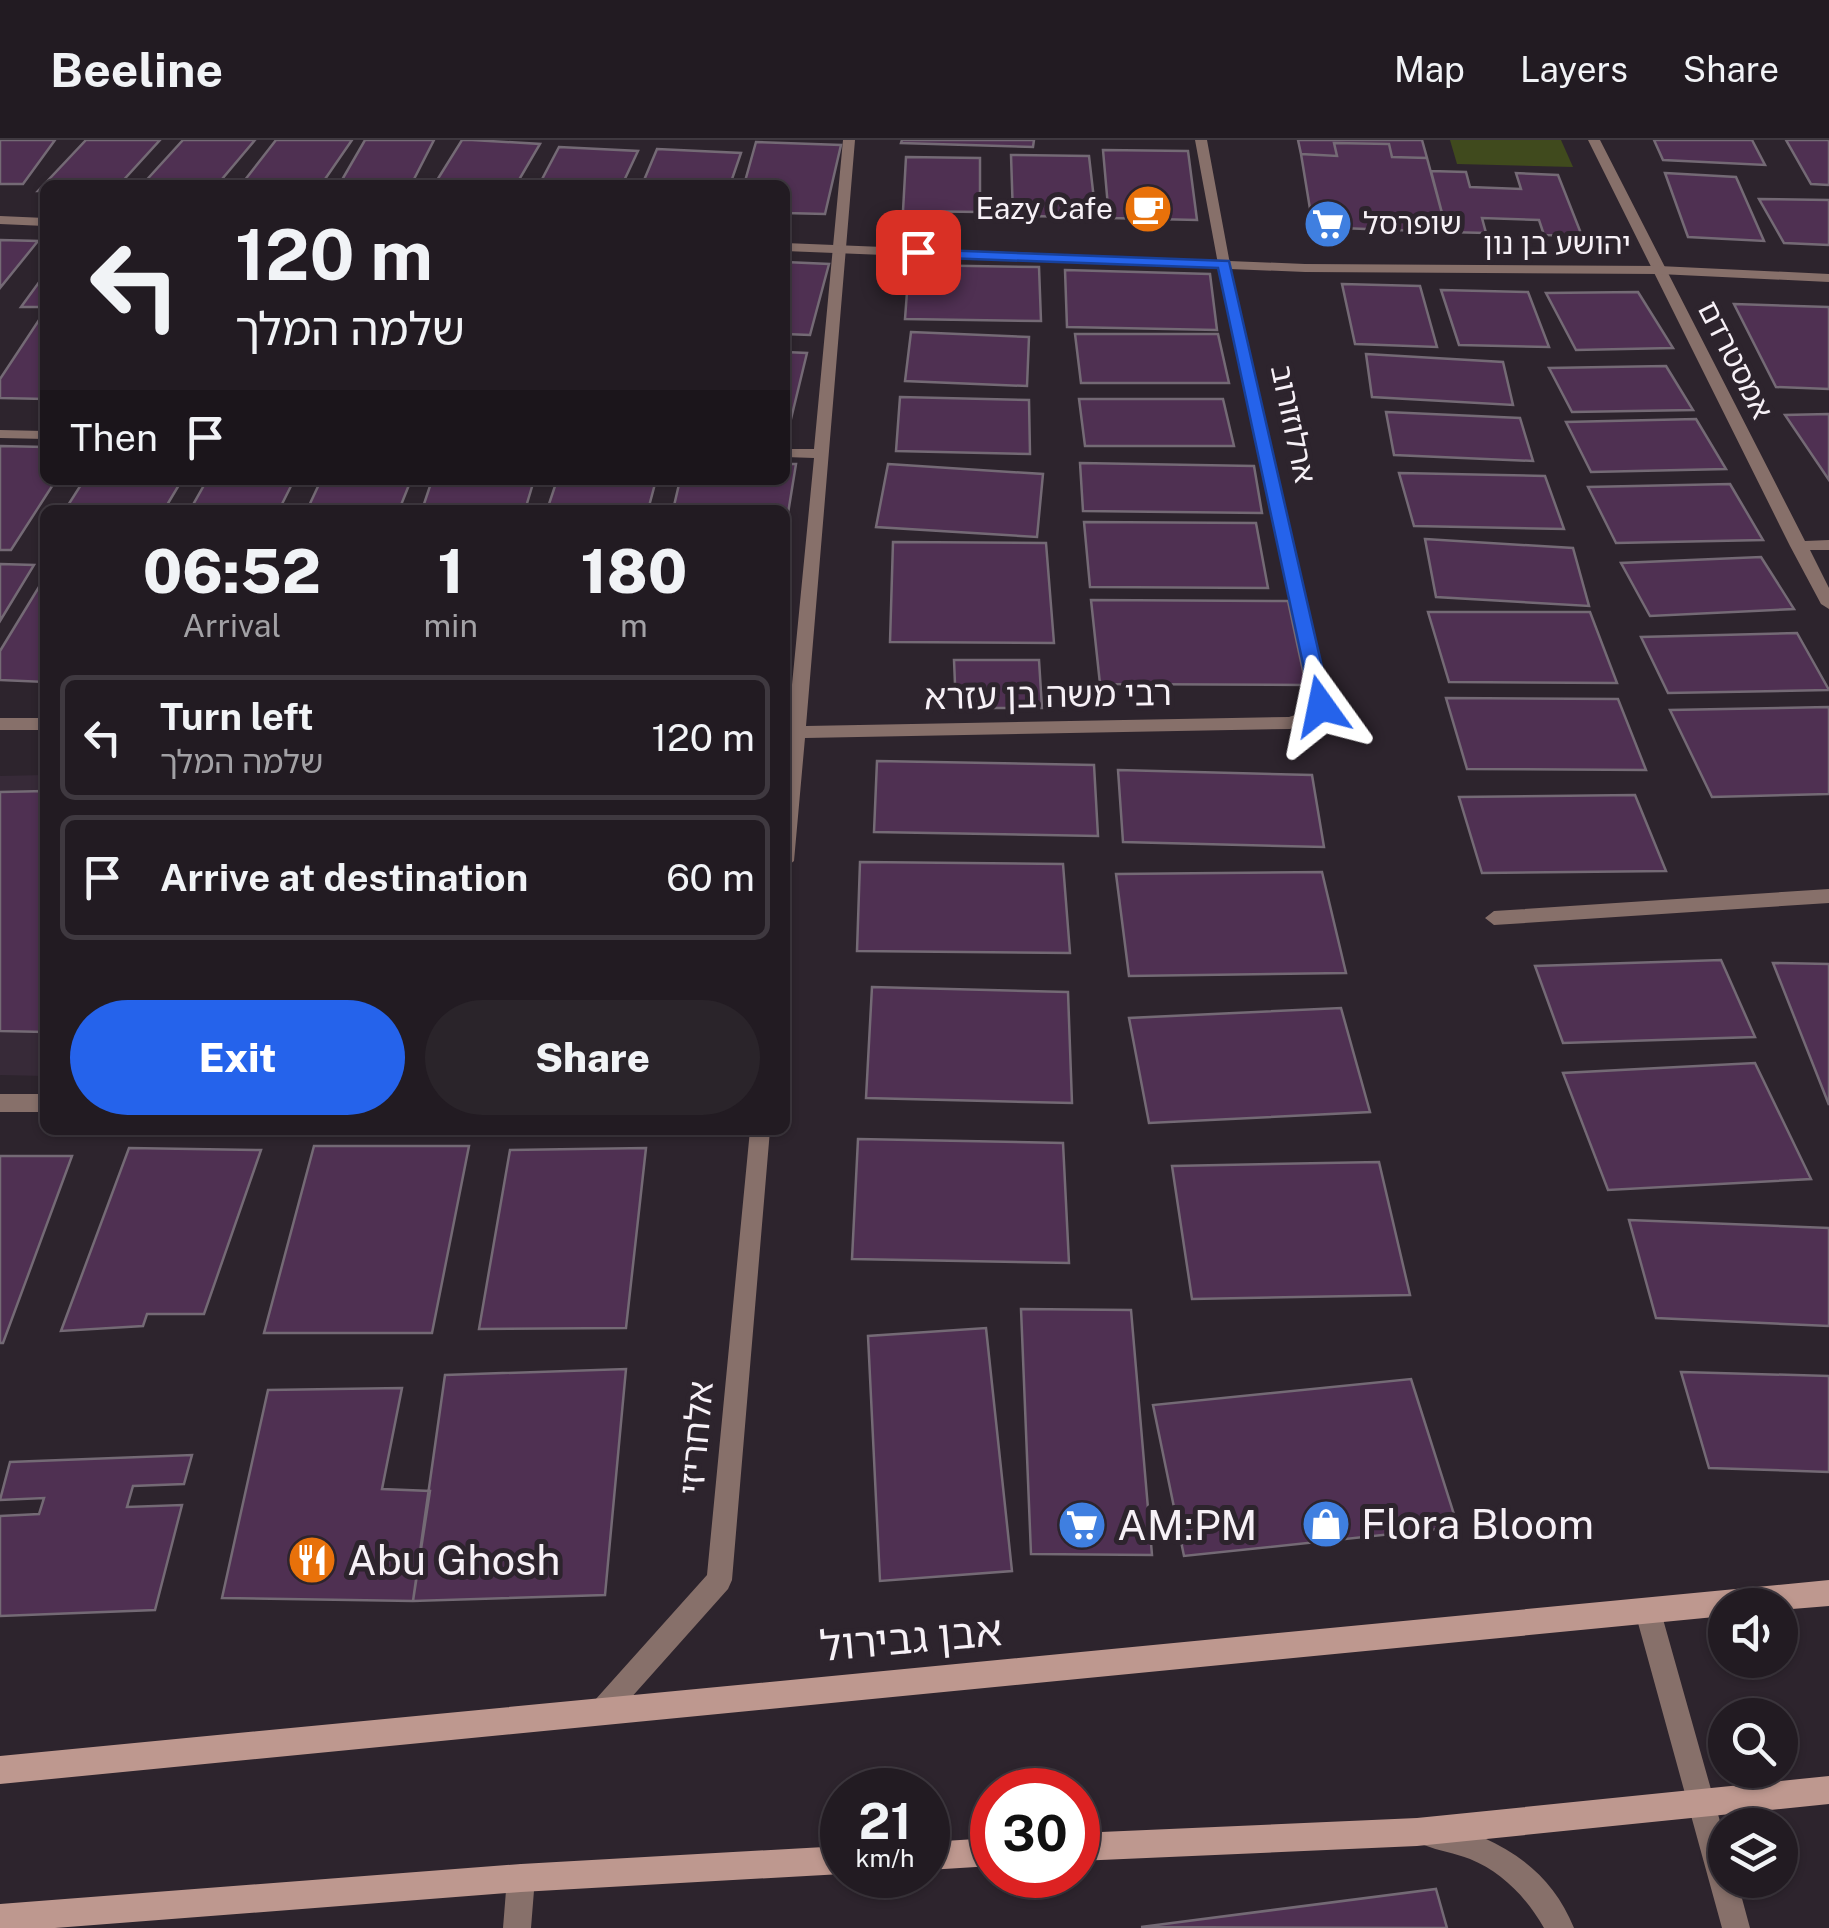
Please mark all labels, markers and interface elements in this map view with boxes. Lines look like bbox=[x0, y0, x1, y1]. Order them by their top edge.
text: Beeline bbox=[50, 41, 223, 98]
text: Map bbox=[1394, 49, 1465, 90]
text: Layers bbox=[1520, 49, 1628, 90]
text: Share bbox=[1683, 49, 1779, 90]
cafe icon: Eazy Cafe bbox=[1122, 183, 1174, 235]
place label: Eazy Cafe bbox=[975, 190, 1113, 226]
supermarket icon: שופרסל bbox=[1302, 198, 1354, 250]
place label: שופרסל bbox=[1363, 205, 1462, 241]
pin bbox=[876, 210, 961, 295]
text: 120 m bbox=[235, 213, 433, 296]
icon: left bbox=[70, 220, 200, 350]
icon: arrive bbox=[891, 225, 946, 280]
street label: יהושע בן נון bbox=[1483, 225, 1631, 261]
street label: אמסטרדם bbox=[1691, 295, 1781, 425]
text: שלמה המלך bbox=[235, 302, 465, 355]
street label: ארלוזורוב bbox=[1264, 362, 1324, 486]
icon: arrive bbox=[178, 410, 233, 465]
text: Then bbox=[70, 415, 158, 460]
text: 06:52 bbox=[143, 536, 321, 607]
text: 1 bbox=[438, 536, 464, 607]
text: 180 bbox=[581, 536, 687, 607]
text: Arrival bbox=[182, 607, 281, 644]
text: min bbox=[424, 607, 478, 644]
text: m bbox=[620, 607, 648, 644]
position arrow bbox=[1269, 654, 1373, 758]
street label: רבי משה בן עזרא bbox=[924, 672, 1172, 717]
text: Turn left bbox=[160, 694, 314, 739]
icon: left bbox=[75, 710, 130, 765]
text: 120 m bbox=[652, 715, 755, 760]
text: שלמה המלך bbox=[160, 743, 323, 780]
icon: arrive bbox=[75, 850, 130, 905]
text: Arrive at destination bbox=[160, 855, 528, 900]
text: 60 m bbox=[666, 855, 755, 900]
button: Exit bbox=[70, 1000, 405, 1115]
button: Share bbox=[425, 1000, 760, 1115]
street label: אלחריזי bbox=[670, 1379, 721, 1496]
shop icon: Flora Bloom bbox=[1300, 1498, 1352, 1550]
supermarket icon: AM:PM bbox=[1056, 1499, 1108, 1551]
place label: Flora Bloom bbox=[1361, 1499, 1594, 1548]
place label: AM:PM bbox=[1117, 1500, 1258, 1549]
restaurant icon: Abu Ghosh bbox=[286, 1534, 338, 1586]
place label: Abu Ghosh bbox=[347, 1535, 560, 1584]
map controls bbox=[1708, 1588, 1798, 1898]
button: sound bbox=[1708, 1588, 1798, 1678]
street label: אבן גבירול bbox=[818, 1605, 1004, 1670]
button: search bbox=[1708, 1698, 1798, 1788]
speed limit sign: 30 bbox=[970, 1768, 1100, 1898]
text: 21 bbox=[858, 1791, 912, 1850]
button: layers bbox=[1708, 1808, 1798, 1898]
text: km/h bbox=[856, 1843, 914, 1873]

